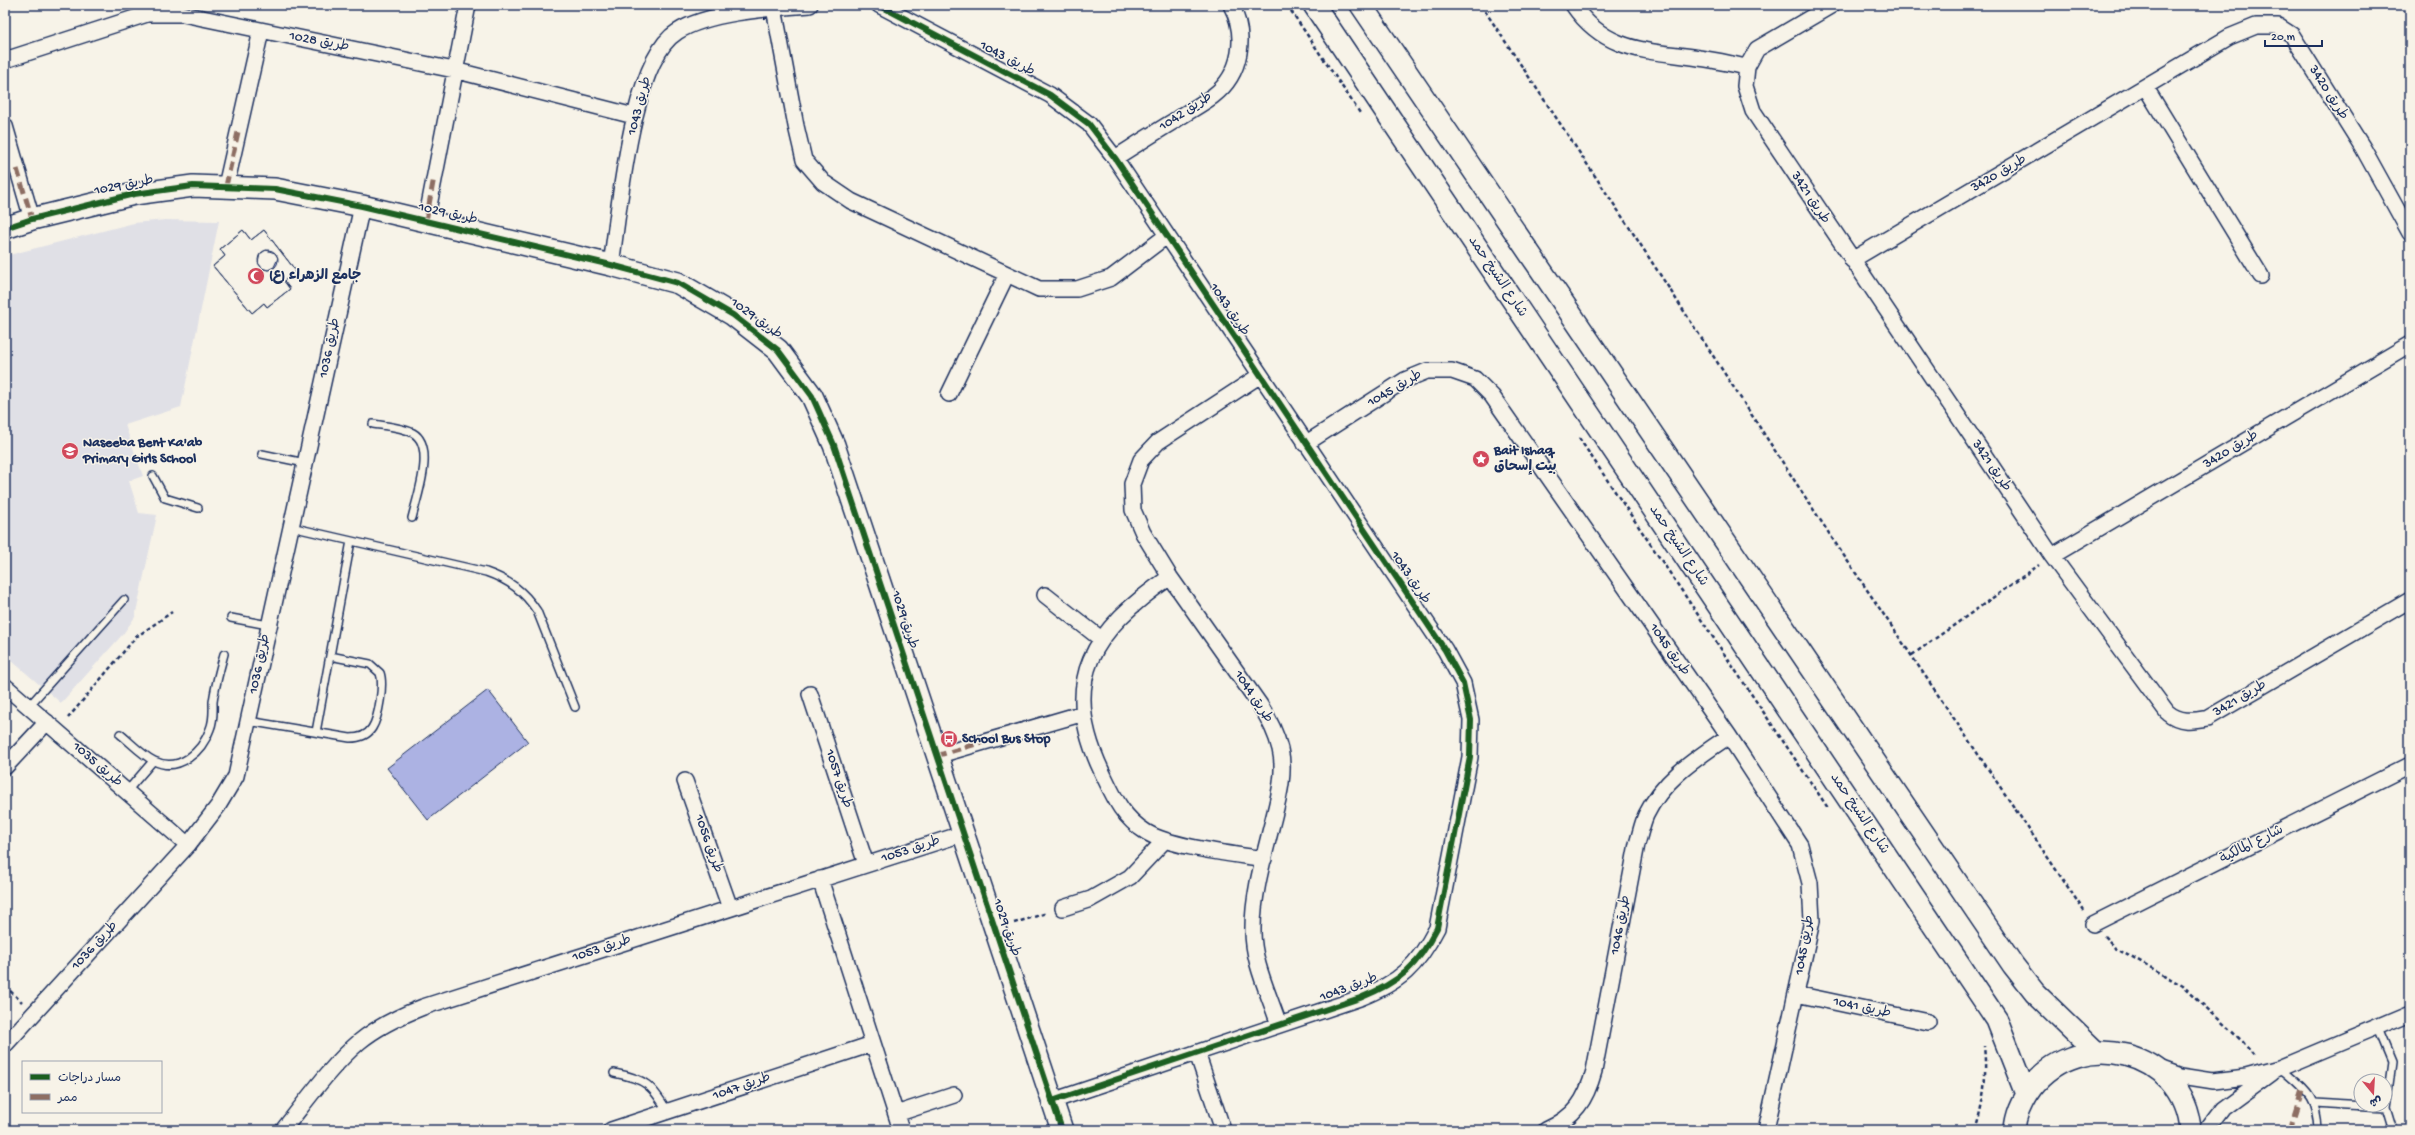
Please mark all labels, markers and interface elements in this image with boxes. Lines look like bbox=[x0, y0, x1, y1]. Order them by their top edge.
scale bar bbox=[2265, 22, 2322, 48]
street label: طريق 1028 bbox=[287, 28, 350, 56]
text: 20 m bbox=[2271, 31, 2296, 45]
street label: طريق 1043 bbox=[976, 37, 1038, 81]
street label: طريق 3420 bbox=[2304, 62, 2351, 124]
street label: طريق 1043 bbox=[624, 75, 656, 138]
street label: طريق 1042 bbox=[1155, 89, 1216, 136]
street label: طريق 3420 bbox=[1967, 151, 2030, 197]
street label: طريق 3421 bbox=[1786, 168, 1833, 227]
street label: طريق 1029 bbox=[92, 172, 155, 200]
street label: طريق 1029 bbox=[416, 199, 479, 229]
street label: شارع الشيخ حمد bbox=[1464, 233, 1530, 321]
mosque icon: جامع الزهراء (ع) bbox=[246, 266, 266, 286]
place label: جامع الزهراء (ع) bbox=[269, 268, 361, 285]
street label: طريق 1043 bbox=[1205, 279, 1253, 340]
street label: طريق 1029 bbox=[726, 294, 785, 344]
street label: طريق 1036 bbox=[315, 317, 345, 380]
street label: طريق 1045 bbox=[1364, 367, 1425, 412]
street label: طريق 3420 bbox=[2199, 427, 2262, 474]
place label: Naseeba Bent Ka'ab Primary Girls School bbox=[82, 435, 203, 468]
street label: طريق 3421 bbox=[1967, 436, 2015, 495]
school or university icon: Naseeba Bent Ka'ab Primary Girls School bbox=[60, 441, 80, 461]
place label: Bait Ishaq بيت إسحاق bbox=[1493, 443, 1557, 476]
place icon: Bait Ishaq بيت إسحاق bbox=[1471, 449, 1491, 469]
street label: شارع الشيخ حمد bbox=[1645, 502, 1711, 590]
street label: طريق 1043 bbox=[1386, 547, 1434, 608]
street label: طريق 1029 bbox=[886, 588, 921, 651]
street label: طريق 1045 bbox=[1644, 620, 1693, 680]
street label: طريق 1036 bbox=[245, 633, 275, 696]
street label: طريق 1044 bbox=[1229, 667, 1276, 727]
street label: طريق 3421 bbox=[2209, 677, 2270, 722]
bus stop icon: School Bus Stop bbox=[939, 729, 959, 749]
place label: School Bus Stop bbox=[962, 731, 1050, 748]
street label: طريق 1035 bbox=[68, 738, 126, 791]
street label: طريق 1057 bbox=[820, 746, 856, 811]
street label: شارع الشيخ حمد bbox=[1826, 770, 1892, 858]
street label: طريق 1056 bbox=[690, 812, 726, 876]
street label: شارع المالكية bbox=[2217, 822, 2287, 868]
street label: طريق 1053 bbox=[878, 832, 943, 868]
street label: طريق 1046 bbox=[1607, 894, 1635, 957]
street label: طريق 1029 bbox=[988, 896, 1024, 959]
street label: طريق 1045 bbox=[1791, 914, 1819, 977]
street label: طريق 1036 bbox=[67, 918, 122, 975]
street label: طريق 1053 bbox=[569, 931, 634, 967]
street label: طريق 1043 bbox=[1317, 970, 1380, 1007]
street label: طريق 1041 bbox=[1831, 993, 1892, 1022]
legend bbox=[22, 1061, 162, 1113]
street label: طريق 1047 bbox=[710, 1069, 773, 1105]
text: مسار دراجات bbox=[58, 1072, 121, 1086]
north arrow bbox=[2353, 1073, 2393, 1113]
text: ممر bbox=[57, 1092, 77, 1106]
text: ش bbox=[2368, 1093, 2383, 1108]

